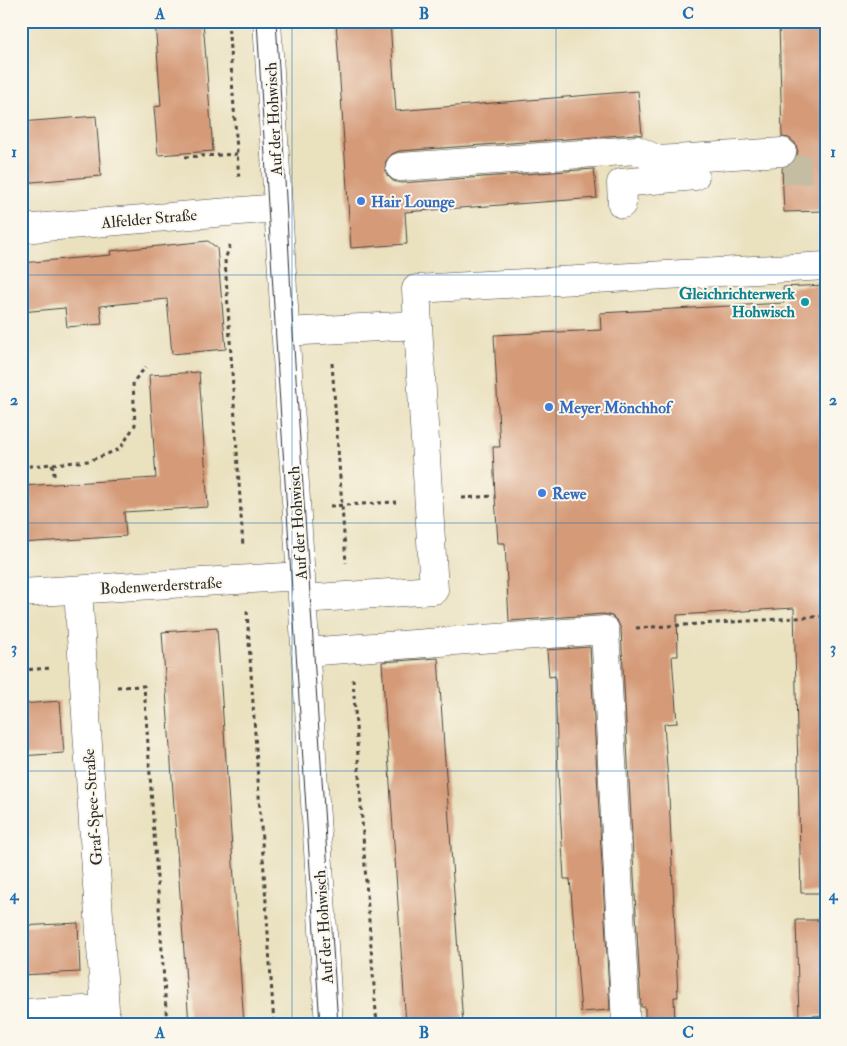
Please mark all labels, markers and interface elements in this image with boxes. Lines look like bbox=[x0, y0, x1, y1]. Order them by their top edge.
text: A bbox=[154, 4, 166, 24]
text: B bbox=[419, 4, 429, 24]
text: C bbox=[682, 4, 694, 24]
street label: Auf der Hohwisch bbox=[261, 61, 287, 177]
text: 1 bbox=[11, 142, 17, 162]
text: 1 bbox=[830, 142, 836, 162]
place label: Hair Lounge bbox=[371, 192, 455, 213]
marker: Hair Lounge bbox=[355, 195, 367, 207]
street label: Alfelder Straße bbox=[99, 205, 198, 233]
place label: Gleichrichterwerk Hohwisch bbox=[679, 284, 796, 322]
marker: Gleichrichterwerk Hohwisch bbox=[799, 296, 811, 308]
text: 2 bbox=[10, 390, 18, 410]
text: 2 bbox=[829, 390, 837, 410]
place label: Meyer Mönchhof bbox=[558, 398, 674, 419]
marker: Meyer Mönchhof bbox=[543, 401, 555, 413]
street label: Auf der Hohwisch bbox=[284, 465, 312, 581]
place label: Rewe bbox=[552, 484, 587, 504]
marker: Rewe bbox=[536, 487, 548, 499]
street label: Bodenwerderstraße bbox=[100, 573, 223, 599]
text: 3 bbox=[11, 638, 17, 658]
text: 3 bbox=[830, 638, 836, 658]
street label: Graf-Spee-Straße bbox=[79, 747, 108, 866]
street label: Auf der Hohwisch bbox=[310, 869, 338, 985]
text: 4 bbox=[9, 885, 20, 905]
text: 4 bbox=[828, 885, 839, 905]
text: A bbox=[154, 1023, 166, 1043]
text: B bbox=[419, 1023, 429, 1043]
text: C bbox=[682, 1023, 694, 1043]

